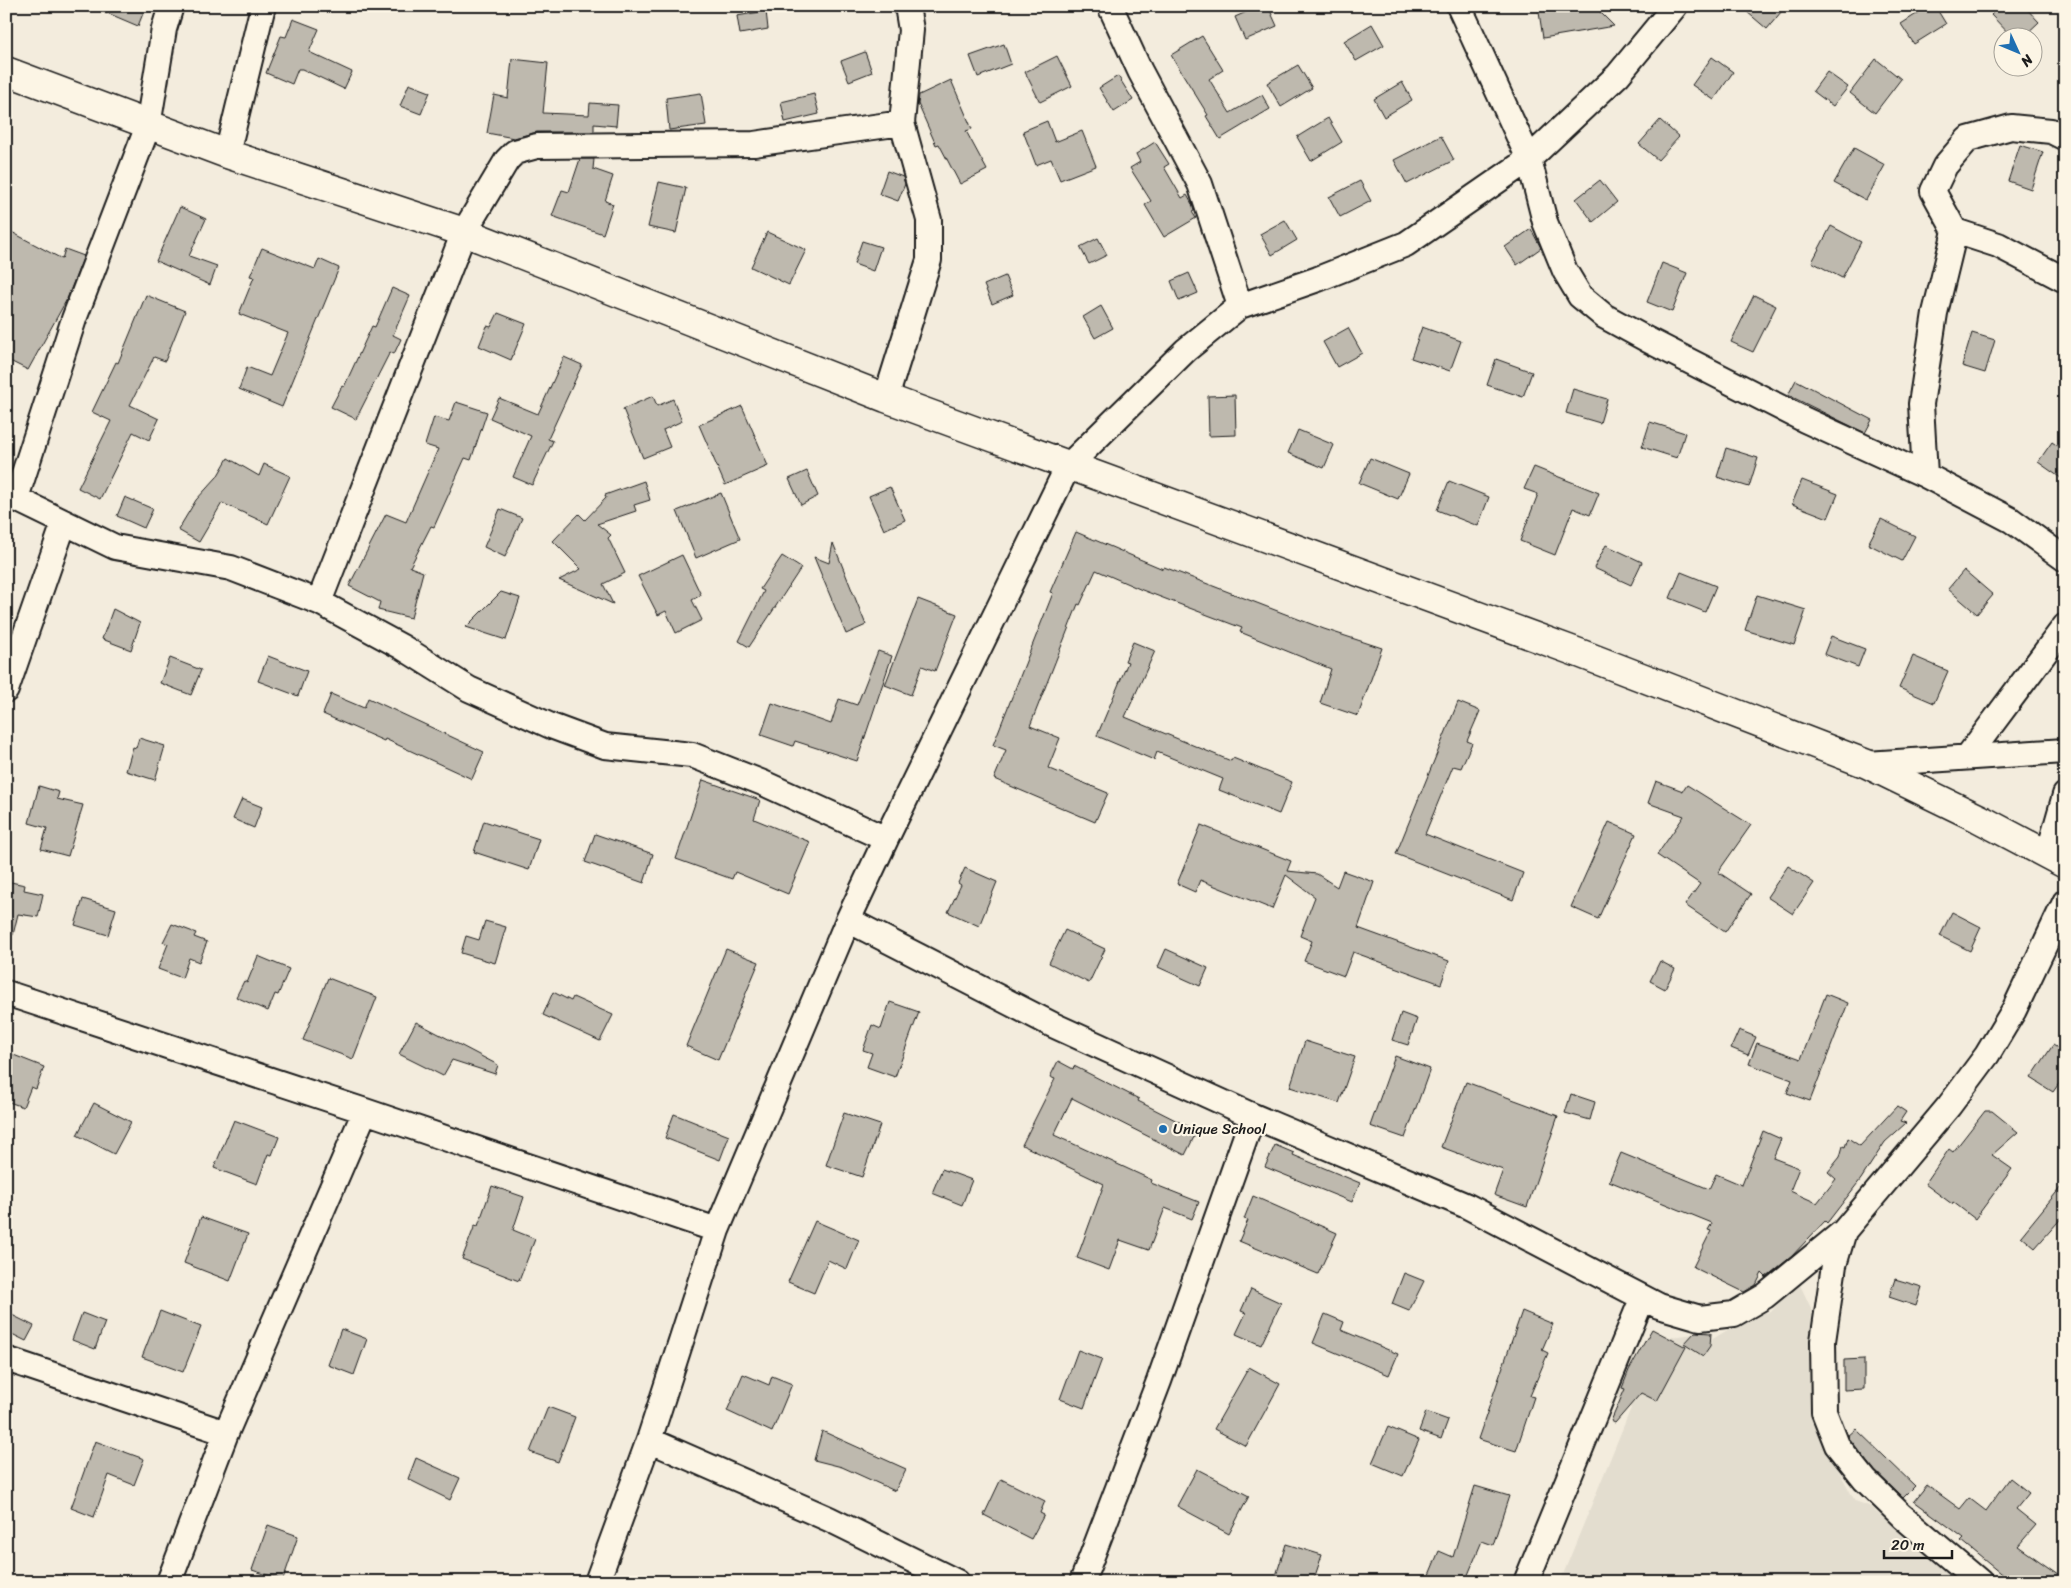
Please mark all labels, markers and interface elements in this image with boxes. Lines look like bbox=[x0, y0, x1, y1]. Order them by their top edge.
north arrow bbox=[1994, 28, 2044, 78]
text: N bbox=[2014, 48, 2040, 73]
place label: Unique School bbox=[1173, 1116, 1267, 1142]
marker: Unique School bbox=[1157, 1123, 1169, 1135]
scale bar bbox=[1884, 1528, 1951, 1560]
text: 20 m bbox=[1891, 1532, 1925, 1558]

